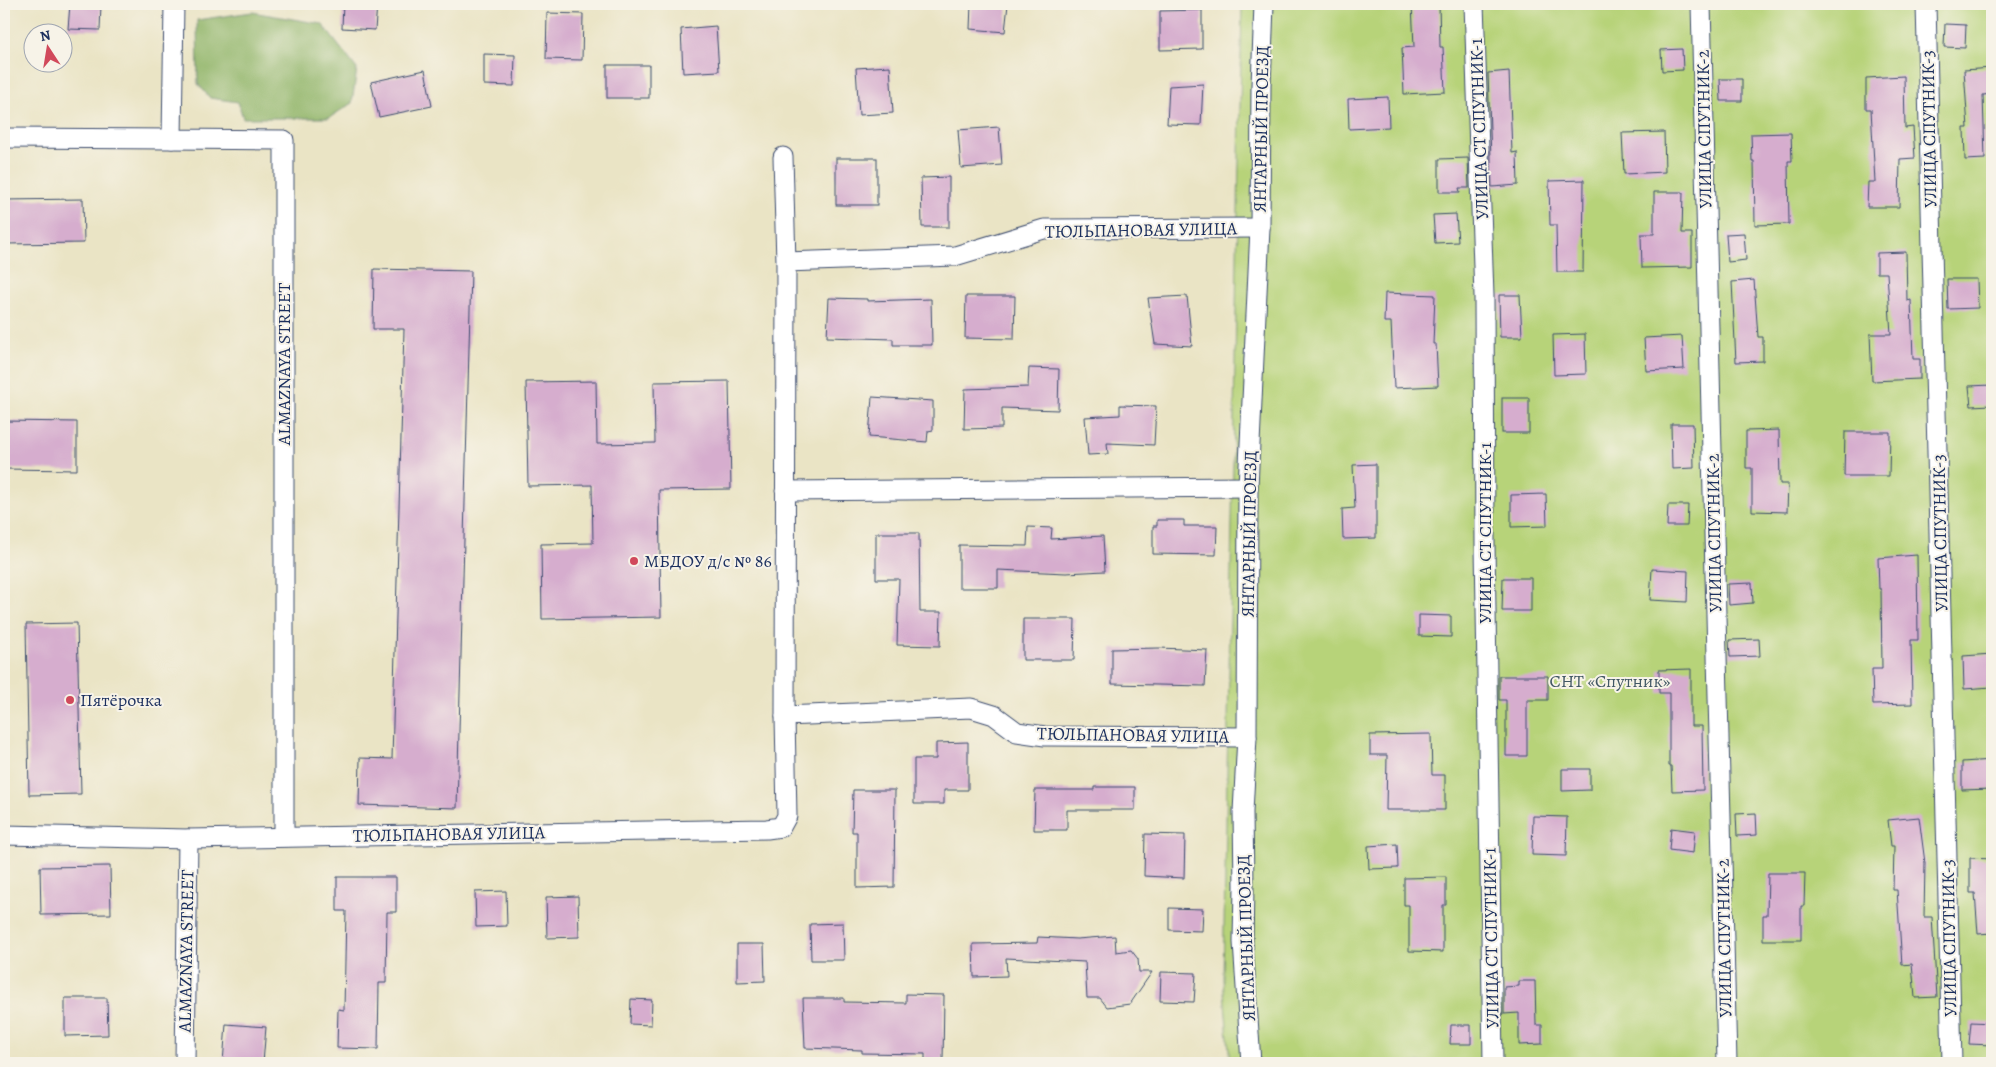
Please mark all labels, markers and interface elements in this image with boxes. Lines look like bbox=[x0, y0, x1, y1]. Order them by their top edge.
north arrow bbox=[22, 22, 72, 72]
text: N bbox=[38, 25, 52, 46]
street label: УЛИЦА СТ СПУТНИК-1 bbox=[1464, 38, 1494, 220]
street label: ЯНТАРНЫЙ ПРОЕЗД bbox=[1248, 45, 1274, 213]
street label: УЛИЦА СПУТНИК-2 bbox=[1691, 49, 1717, 209]
street label: УЛИЦА СПУТНИК-3 bbox=[1916, 50, 1942, 208]
street label: ТЮЛЬПАНОВАЯ УЛИЦА bbox=[1045, 216, 1238, 244]
street label: ALMAZNAYA STREET bbox=[272, 282, 296, 446]
street label: УЛИЦА СТ СПУТНИК-1 bbox=[1473, 442, 1497, 624]
street label: ЯНТАРНЫЙ ПРОЕЗД bbox=[1236, 450, 1262, 618]
street label: УЛИЦА СПУТНИК-2 bbox=[1701, 453, 1727, 613]
street label: УЛИЦА СПУТНИК-3 bbox=[1927, 454, 1953, 612]
place label: МБДОУ д/с № 86 bbox=[644, 549, 772, 573]
marker: МБДОУ д/с № 86 bbox=[628, 555, 640, 567]
park label: СНТ «Спутник» bbox=[1550, 669, 1671, 693]
place label: Пятёрочка bbox=[80, 688, 163, 712]
marker: Пятёрочка bbox=[64, 694, 76, 706]
street label: ТЮЛЬПАНОВАЯ УЛИЦА bbox=[1037, 721, 1230, 749]
street label: ТЮЛЬПАНОВАЯ УЛИЦА bbox=[353, 820, 546, 848]
street label: УЛИЦА СТ СПУТНИК-1 bbox=[1477, 847, 1505, 1029]
street label: ЯНТАРНЫЙ ПРОЕЗД bbox=[1231, 854, 1261, 1022]
street label: УЛИЦА СПУТНИК-2 bbox=[1711, 858, 1737, 1018]
street label: УЛИЦА СПУТНИК-3 bbox=[1936, 859, 1962, 1017]
street label: ALMAZNAYA STREET bbox=[173, 869, 199, 1034]

